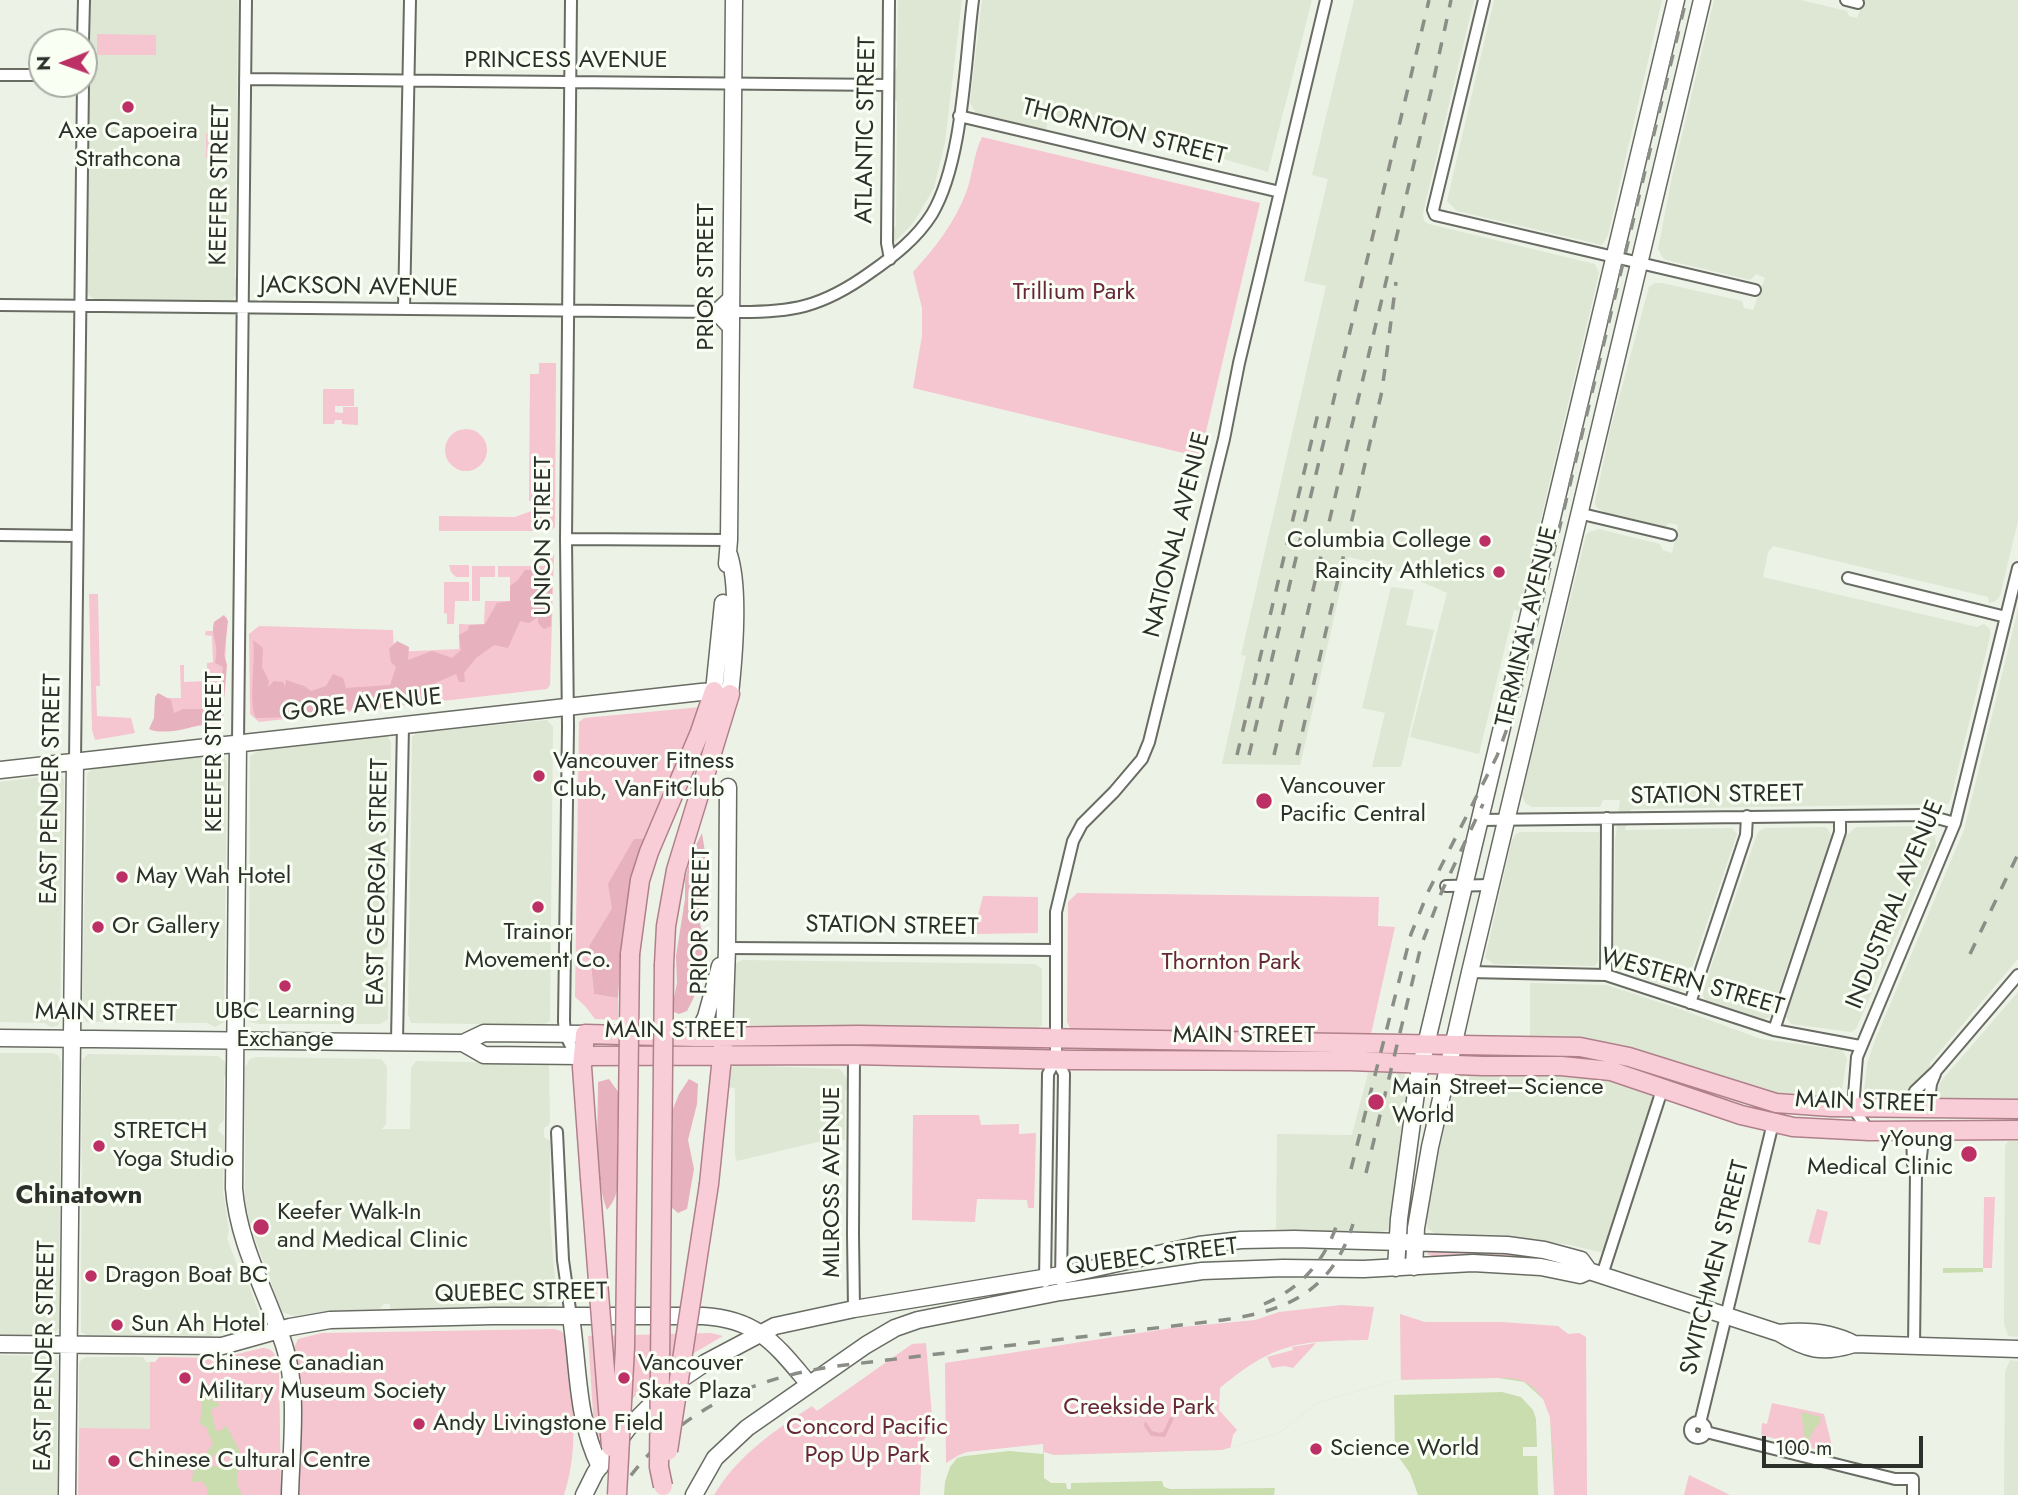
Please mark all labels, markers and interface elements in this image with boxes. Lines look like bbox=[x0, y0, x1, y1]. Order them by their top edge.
north arrow bbox=[28, 28, 98, 98]
street label: ATLANTIC STREET bbox=[851, 36, 883, 224]
street label: PRINCESS AVENUE bbox=[464, 47, 668, 75]
text: N bbox=[30, 56, 57, 71]
street label: THORNTON STREET bbox=[1019, 94, 1229, 172]
marker: Axe Capoeira Strathcona bbox=[120, 99, 136, 115]
street label: KEEFER STREET bbox=[205, 104, 237, 266]
place label: Axe Capoeira Strathcona bbox=[58, 118, 198, 174]
street label: PRIOR STREET bbox=[693, 203, 721, 351]
street label: JACKSON AVENUE bbox=[260, 272, 458, 304]
park label: Trillium Park bbox=[1013, 279, 1135, 307]
street label: NATIONAL AVENUE bbox=[1139, 429, 1217, 641]
street label: UNION STREET bbox=[530, 456, 558, 616]
street label: TERMINAL AVENUE bbox=[1491, 524, 1565, 730]
place label: Columbia College bbox=[1287, 527, 1471, 555]
marker: Columbia College bbox=[1477, 533, 1493, 549]
place label: Raincity Athletics bbox=[1315, 558, 1485, 586]
marker: Raincity Athletics bbox=[1491, 564, 1507, 580]
street label: KEEFER STREET bbox=[201, 671, 229, 833]
street label: EAST PENDER STREET bbox=[36, 673, 68, 905]
street label: GORE AVENUE bbox=[281, 683, 443, 729]
place label: Vancouver Fitness Club, VanFitClub bbox=[553, 748, 734, 804]
street label: EAST GEORGIA STREET bbox=[362, 758, 396, 1006]
marker: Vancouver Fitness Club, VanFitClub bbox=[531, 768, 547, 784]
place label: Vancouver Pacific Central bbox=[1280, 773, 1426, 829]
street label: STATION STREET bbox=[1630, 780, 1804, 812]
marker: Vancouver Pacific Central bbox=[1254, 791, 1274, 811]
street label: INDUSTRIAL AVENUE bbox=[1841, 796, 1951, 1014]
street label: PRIOR STREET bbox=[686, 847, 718, 995]
place label: May Wah Hotel bbox=[136, 863, 291, 891]
marker: May Wah Hotel bbox=[114, 869, 130, 885]
marker: Trainor Movement Co. bbox=[530, 899, 546, 915]
street label: STATION STREET bbox=[805, 911, 979, 943]
place label: Or Gallery bbox=[112, 913, 219, 941]
marker: Or Gallery bbox=[90, 919, 106, 935]
place label: Trainor Movement Co. bbox=[465, 919, 611, 975]
street label: WESTERN STREET bbox=[1597, 943, 1787, 1023]
park label: Thornton Park bbox=[1161, 949, 1301, 977]
marker: UBC Learning Exchange bbox=[277, 978, 293, 994]
street label: MAIN STREET bbox=[35, 998, 177, 1030]
place label: UBC Learning Exchange bbox=[215, 998, 355, 1054]
street label: MAIN STREET bbox=[605, 1017, 747, 1045]
street label: MAIN STREET bbox=[1173, 1022, 1315, 1050]
place label: Main Street–Science World bbox=[1392, 1074, 1604, 1130]
street label: MILROSS AVENUE bbox=[819, 1086, 847, 1278]
street label: MAIN STREET bbox=[1794, 1086, 1938, 1120]
marker: Main Street–Science World bbox=[1366, 1092, 1386, 1112]
place label: STRETCH Yoga Studio bbox=[113, 1118, 234, 1174]
place label: yYoung Medical Clinic bbox=[1807, 1126, 1953, 1182]
marker: STRETCH Yoga Studio bbox=[91, 1138, 107, 1154]
marker: yYoung Medical Clinic bbox=[1959, 1144, 1979, 1164]
street label: SWITCHMEN STREET bbox=[1675, 1158, 1757, 1378]
district label: Chinatown bbox=[15, 1181, 143, 1213]
place label: Keefer Walk-In and Medical Clinic bbox=[277, 1199, 468, 1255]
marker: Keefer Walk-In and Medical Clinic bbox=[251, 1217, 271, 1237]
street label: QUEBEC STREET bbox=[1065, 1233, 1239, 1283]
street label: EAST PENDER STREET bbox=[30, 1240, 62, 1472]
place label: Dragon Boat BC bbox=[105, 1262, 269, 1290]
marker: Dragon Boat BC bbox=[83, 1268, 99, 1284]
street label: QUEBEC STREET bbox=[434, 1278, 608, 1310]
place label: Sun Ah Hotel bbox=[131, 1311, 266, 1339]
marker: Sun Ah Hotel bbox=[109, 1317, 125, 1333]
place label: Chinese Canadian Military Museum Society bbox=[199, 1350, 446, 1406]
place label: Vancouver Skate Plaza bbox=[638, 1350, 751, 1406]
marker: Chinese Canadian Military Museum Society bbox=[177, 1370, 193, 1386]
marker: Vancouver Skate Plaza bbox=[616, 1370, 632, 1386]
park label: Creekside Park bbox=[1063, 1394, 1215, 1422]
place label: Andy Livingstone Field bbox=[433, 1410, 663, 1438]
park label: Concord Pacific Pop Up Park bbox=[786, 1414, 948, 1470]
marker: Andy Livingstone Field bbox=[411, 1416, 427, 1432]
scale bar bbox=[1766, 1422, 1927, 1466]
text: 100 m bbox=[1775, 1433, 1832, 1463]
place label: Science World bbox=[1330, 1435, 1479, 1463]
marker: Science World bbox=[1308, 1441, 1324, 1457]
place label: Chinese Cultural Centre bbox=[128, 1447, 370, 1475]
marker: Chinese Cultural Centre bbox=[106, 1453, 122, 1469]

